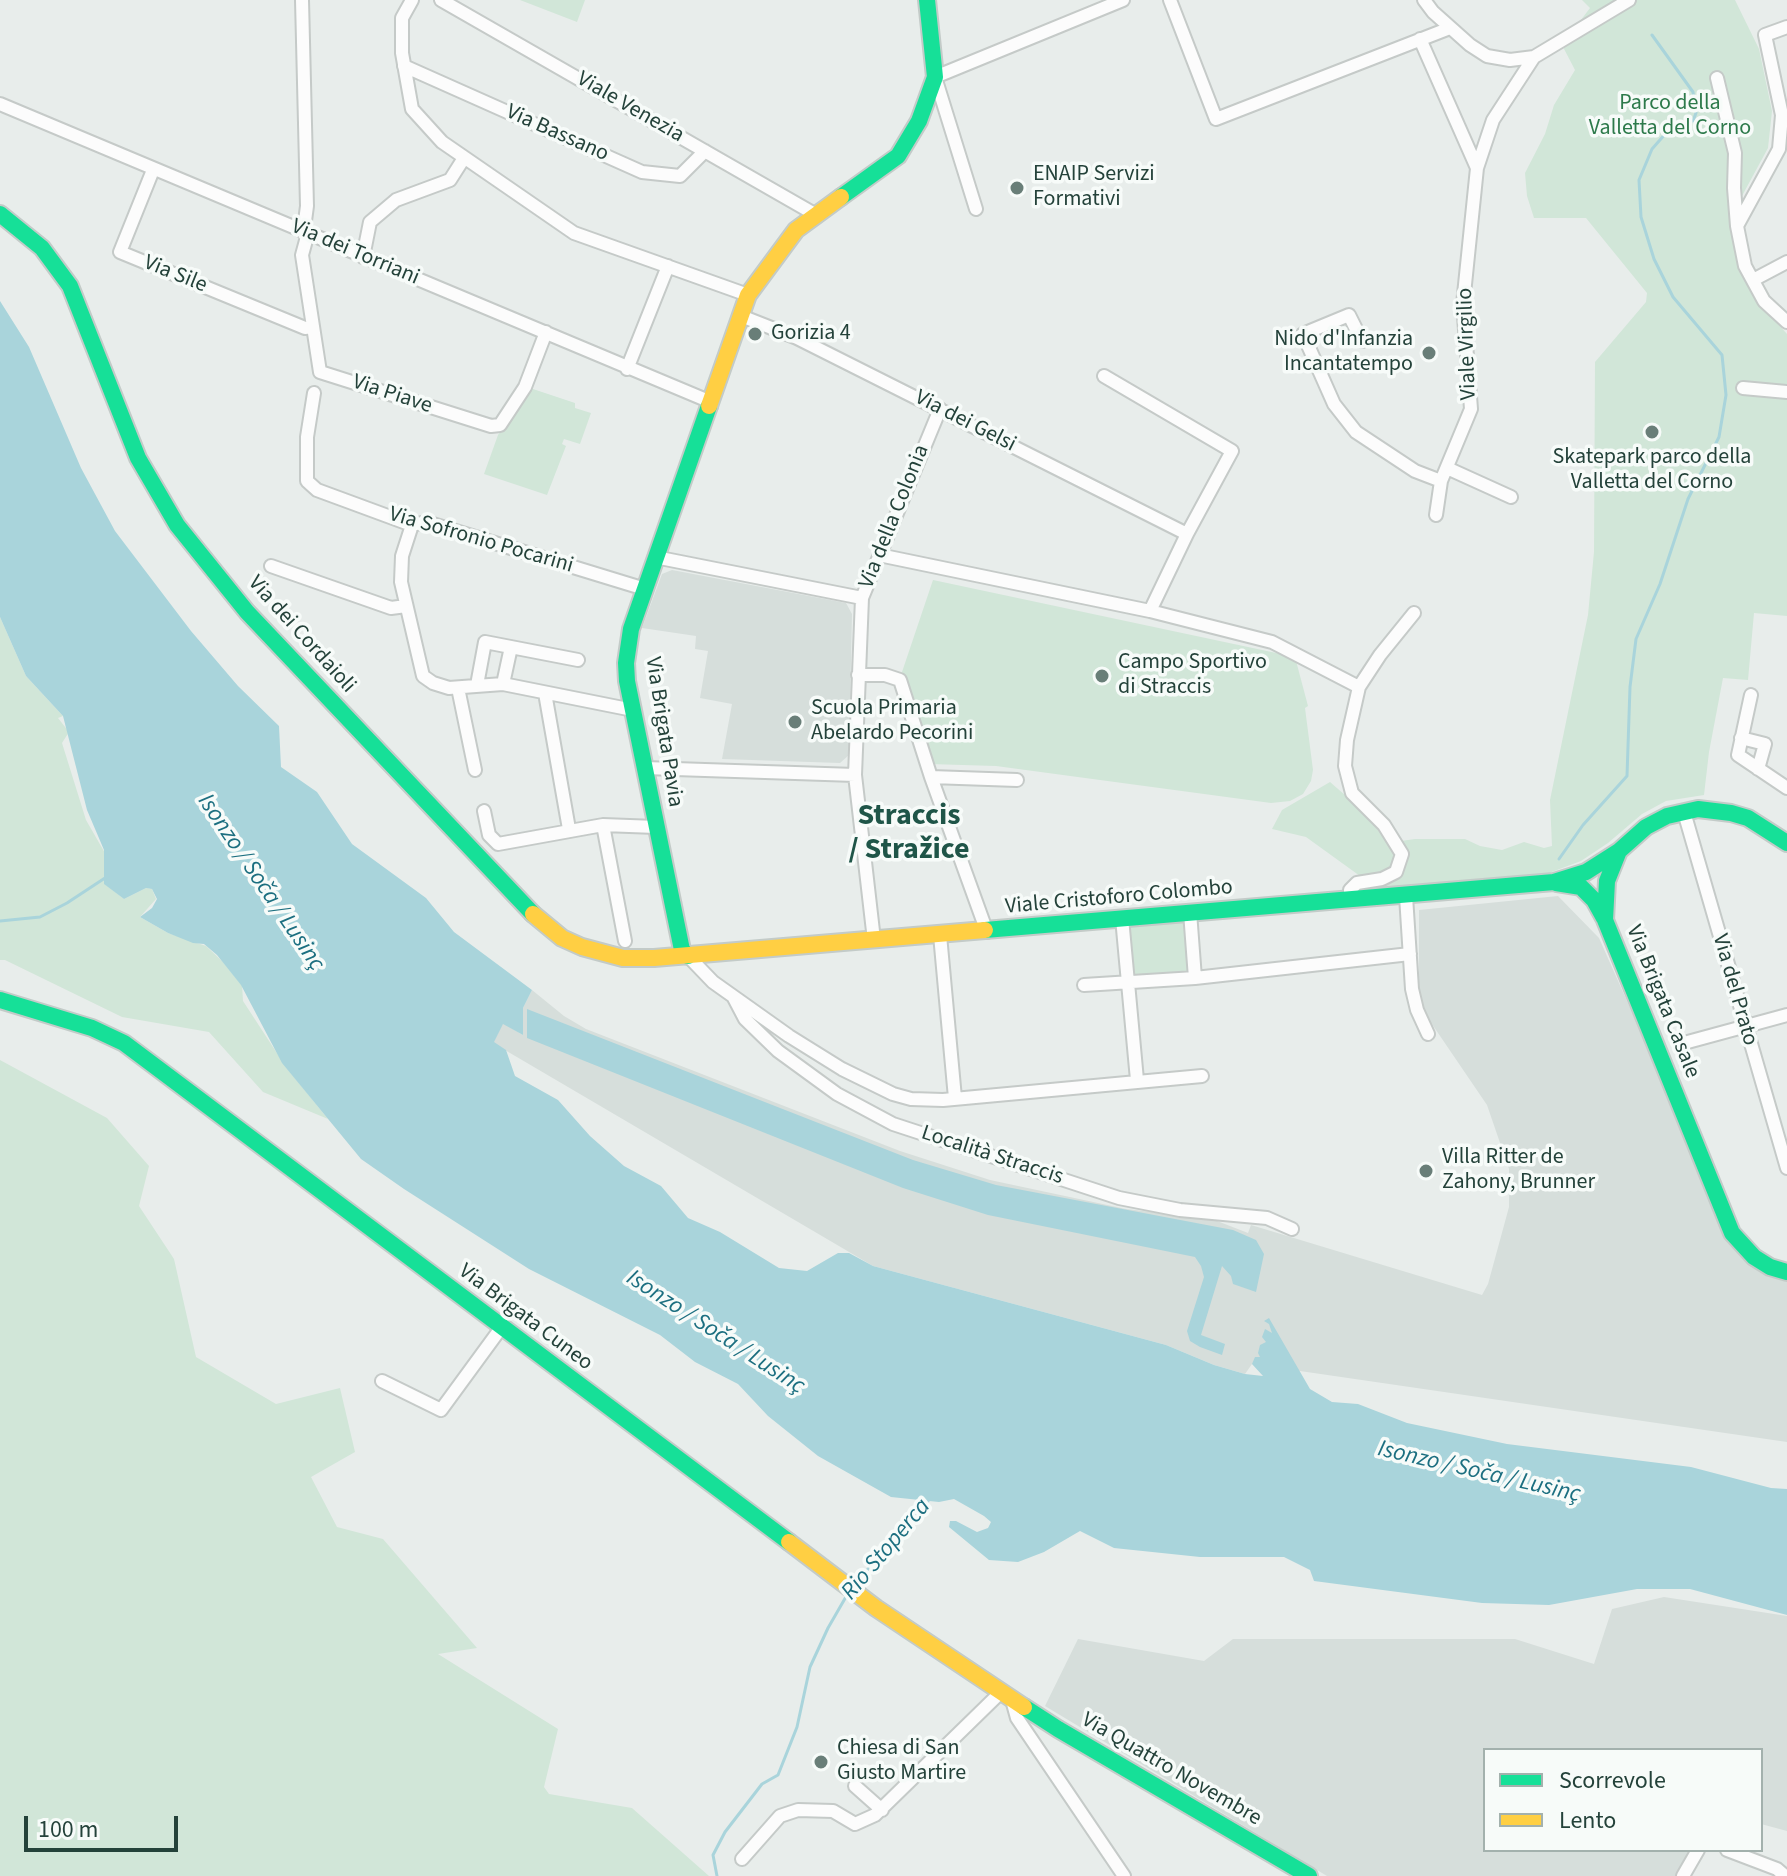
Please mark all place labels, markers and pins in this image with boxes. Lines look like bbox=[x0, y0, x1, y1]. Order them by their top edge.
place label: ENAIP Servizi Formativi bbox=[1033, 162, 1155, 214]
marker: ENAIP Servizi Formativi bbox=[1008, 179, 1026, 197]
place label: Gorizia 4 bbox=[771, 321, 851, 347]
marker: Gorizia 4 bbox=[746, 325, 764, 343]
place label: Nido d'Infanzia Incantatempo bbox=[1274, 327, 1413, 378]
marker: Nido d'Infanzia Incantatempo bbox=[1420, 344, 1438, 362]
marker: Skatepark parco della Valletta del Corno bbox=[1643, 423, 1661, 441]
place label: Skatepark parco della Valletta del Corno bbox=[1553, 445, 1751, 496]
place label: Campo Sportivo di Straccis bbox=[1118, 650, 1267, 702]
marker: Campo Sportivo di Straccis bbox=[1093, 667, 1111, 685]
place label: Scuola Primaria Abelardo Pecorini bbox=[811, 696, 973, 748]
marker: Scuola Primaria Abelardo Pecorini bbox=[786, 713, 804, 731]
place label: Villa Ritter de Zahony, Brunner bbox=[1442, 1145, 1595, 1196]
marker: Villa Ritter de Zahony, Brunner bbox=[1417, 1162, 1435, 1180]
place label: Chiesa di San Giusto Martire bbox=[837, 1736, 966, 1788]
marker: Chiesa di San Giusto Martire bbox=[812, 1753, 830, 1771]

